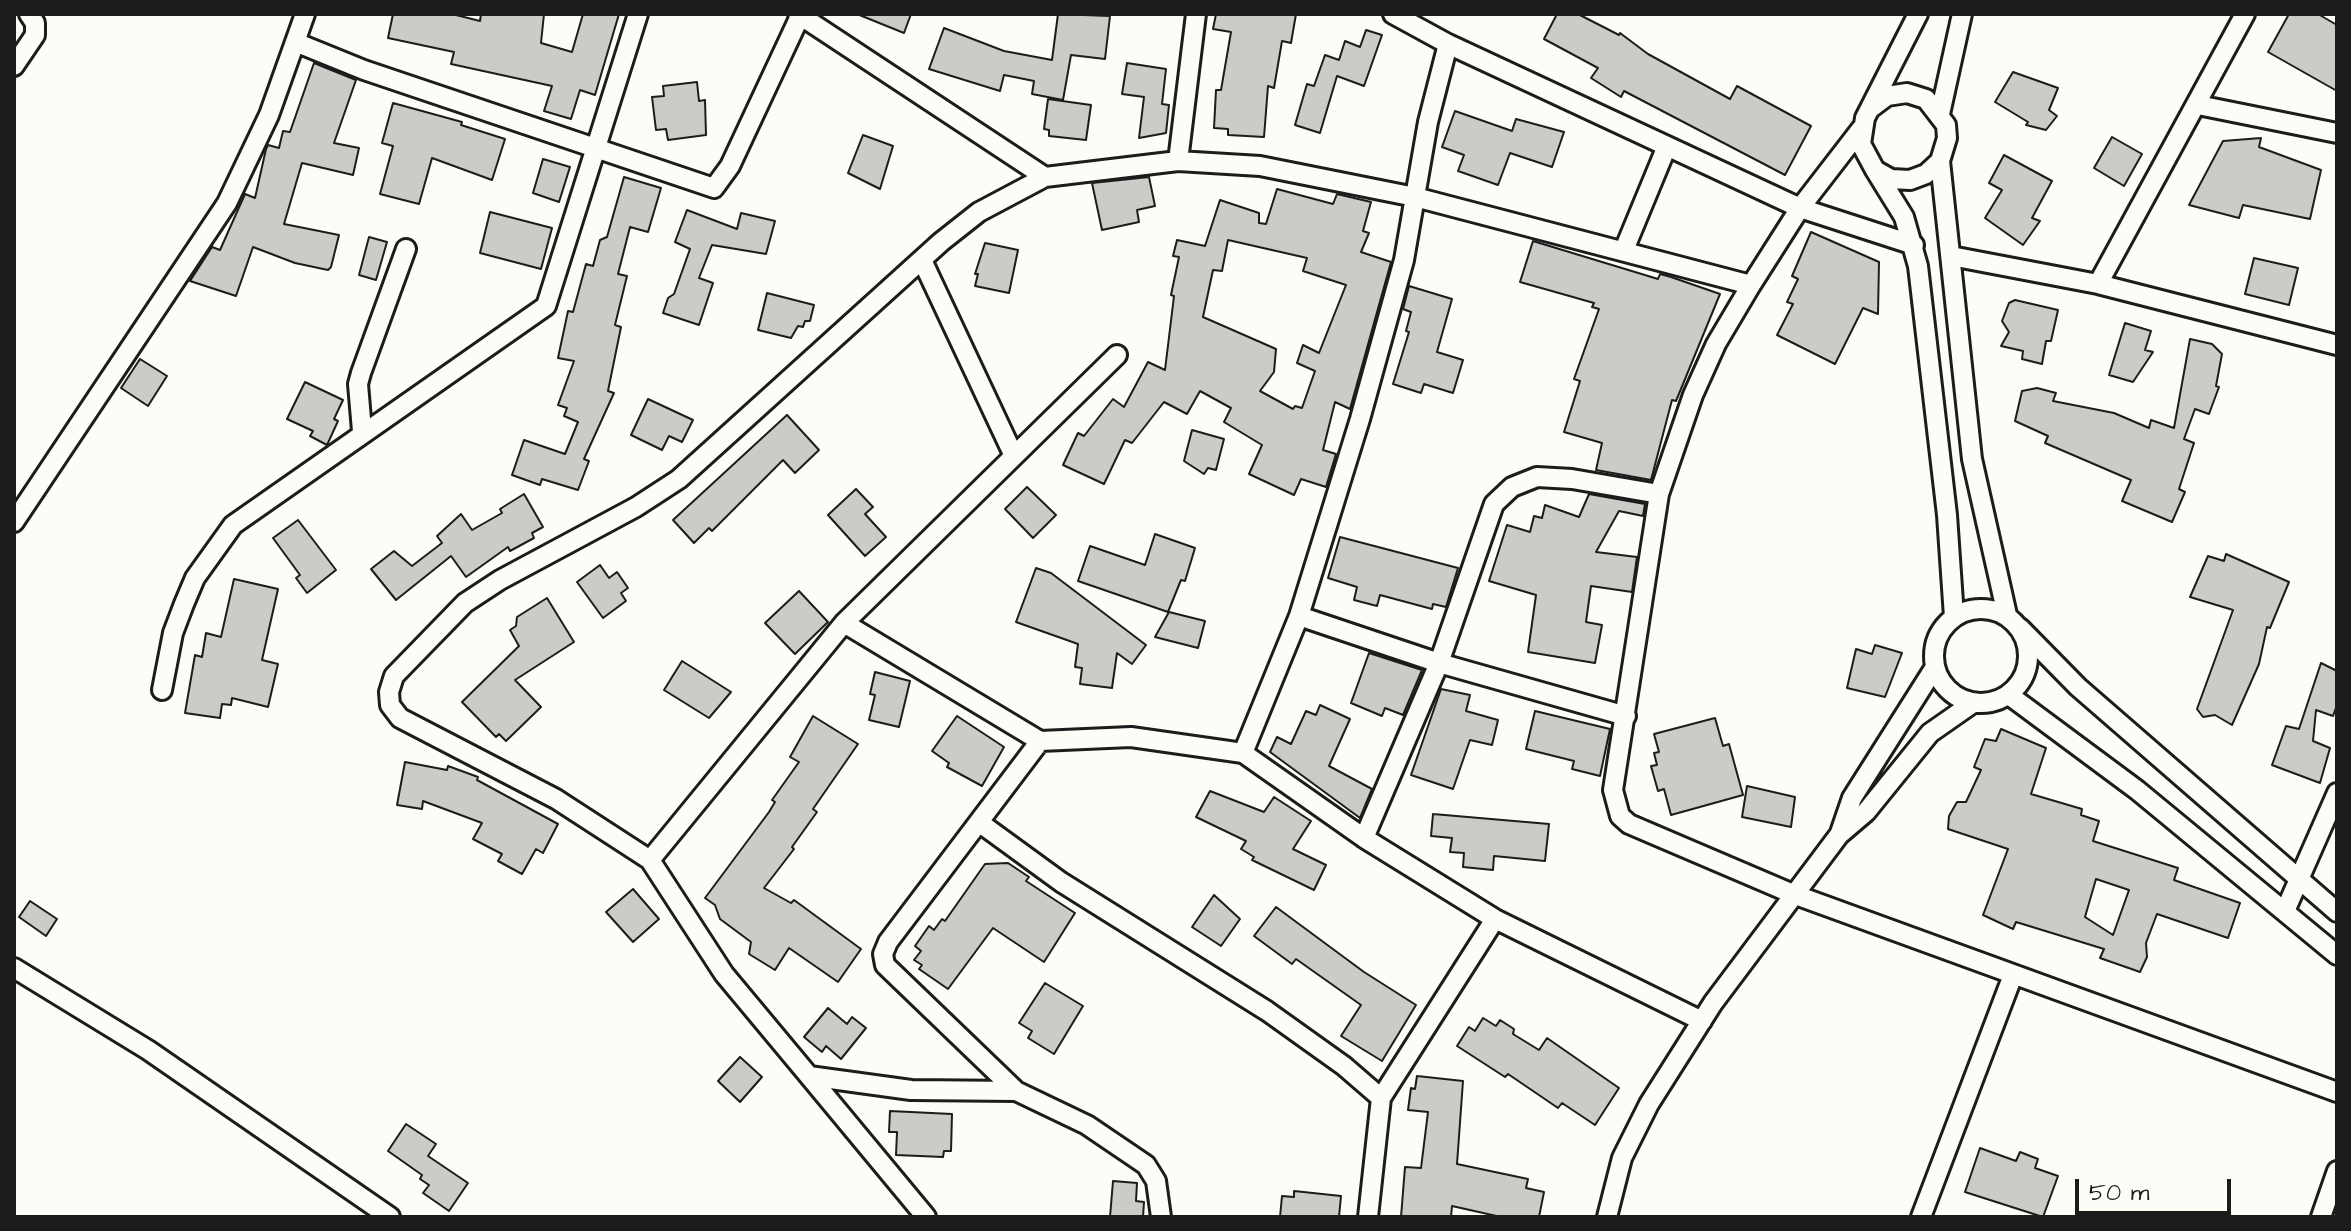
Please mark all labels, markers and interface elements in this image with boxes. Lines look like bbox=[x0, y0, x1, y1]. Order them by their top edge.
scale bar bbox=[2079, 1163, 2235, 1213]
text: 50 m bbox=[2089, 1176, 2149, 1210]

